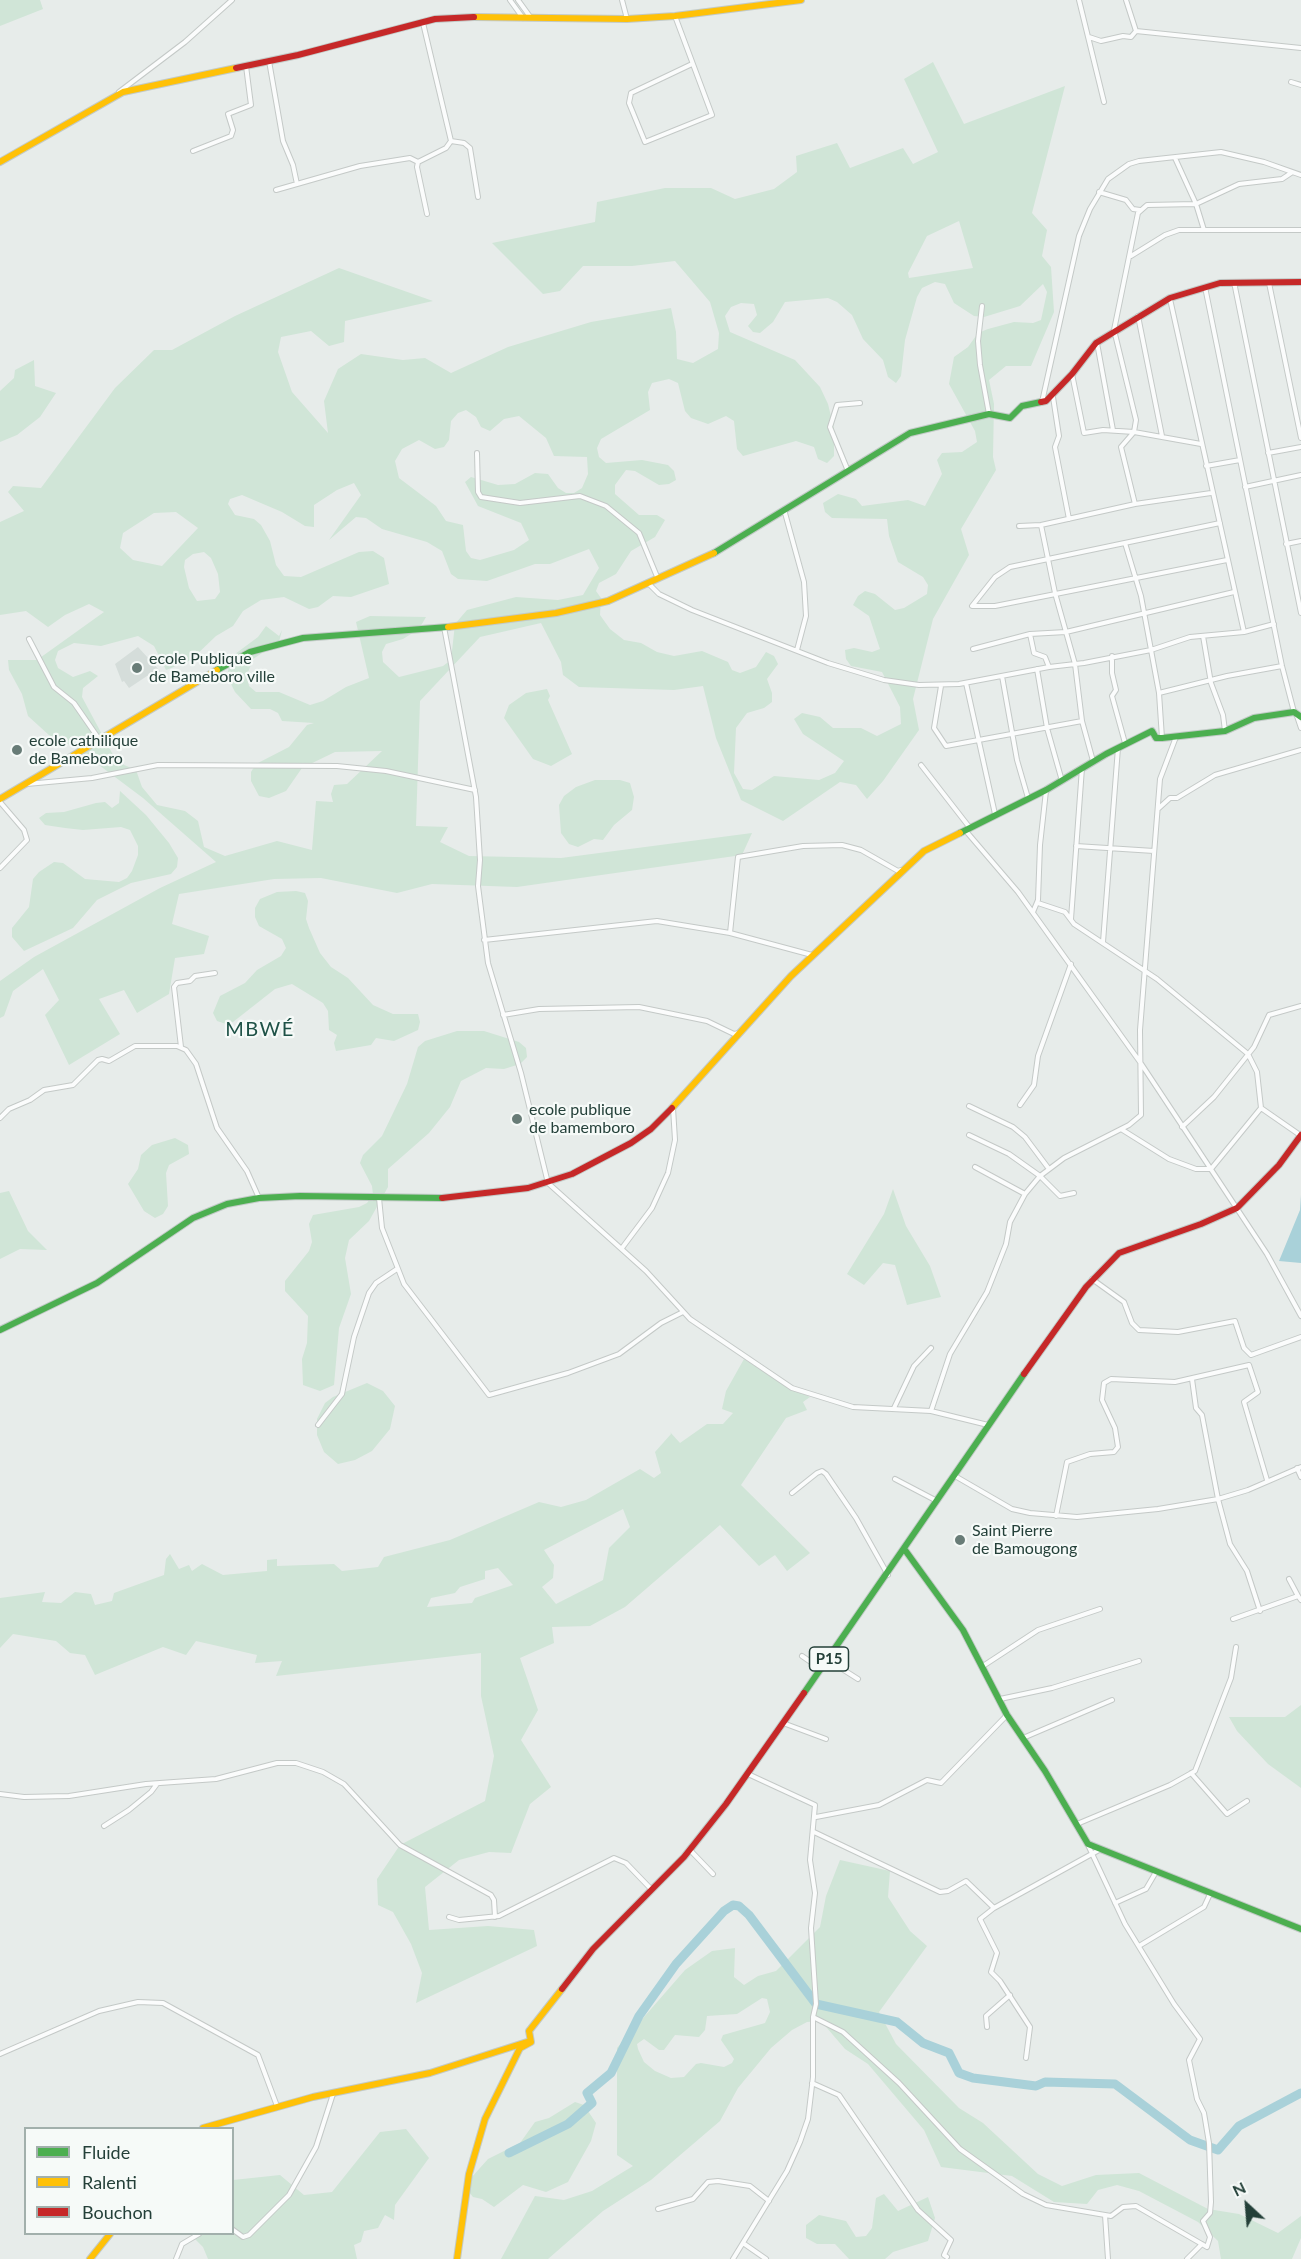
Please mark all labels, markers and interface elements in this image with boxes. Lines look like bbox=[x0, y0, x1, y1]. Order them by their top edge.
place label: ecole Publique de Bameboro ville bbox=[149, 649, 275, 687]
marker: ecole Publique de Bameboro ville bbox=[130, 661, 144, 675]
place label: ecole cathilique de Bameboro bbox=[29, 731, 138, 769]
marker: ecole cathilique de Bameboro bbox=[10, 743, 24, 757]
district label: MBWÉ bbox=[225, 1018, 295, 1042]
place label: ecole publique de bamemboro bbox=[529, 1100, 635, 1138]
marker: ecole publique de bamemboro bbox=[510, 1112, 524, 1126]
place label: Saint Pierre de Bamougong bbox=[972, 1521, 1077, 1559]
marker: Saint Pierre de Bamougong bbox=[953, 1533, 967, 1547]
road number: P15 bbox=[810, 1647, 848, 1671]
legend bbox=[24, 2127, 234, 2235]
text: Fluide bbox=[82, 2141, 130, 2163]
text: Ralenti bbox=[82, 2171, 137, 2193]
north arrow bbox=[1217, 2175, 1277, 2235]
text: N bbox=[1229, 2177, 1249, 2200]
text: Bouchon bbox=[82, 2201, 153, 2223]

